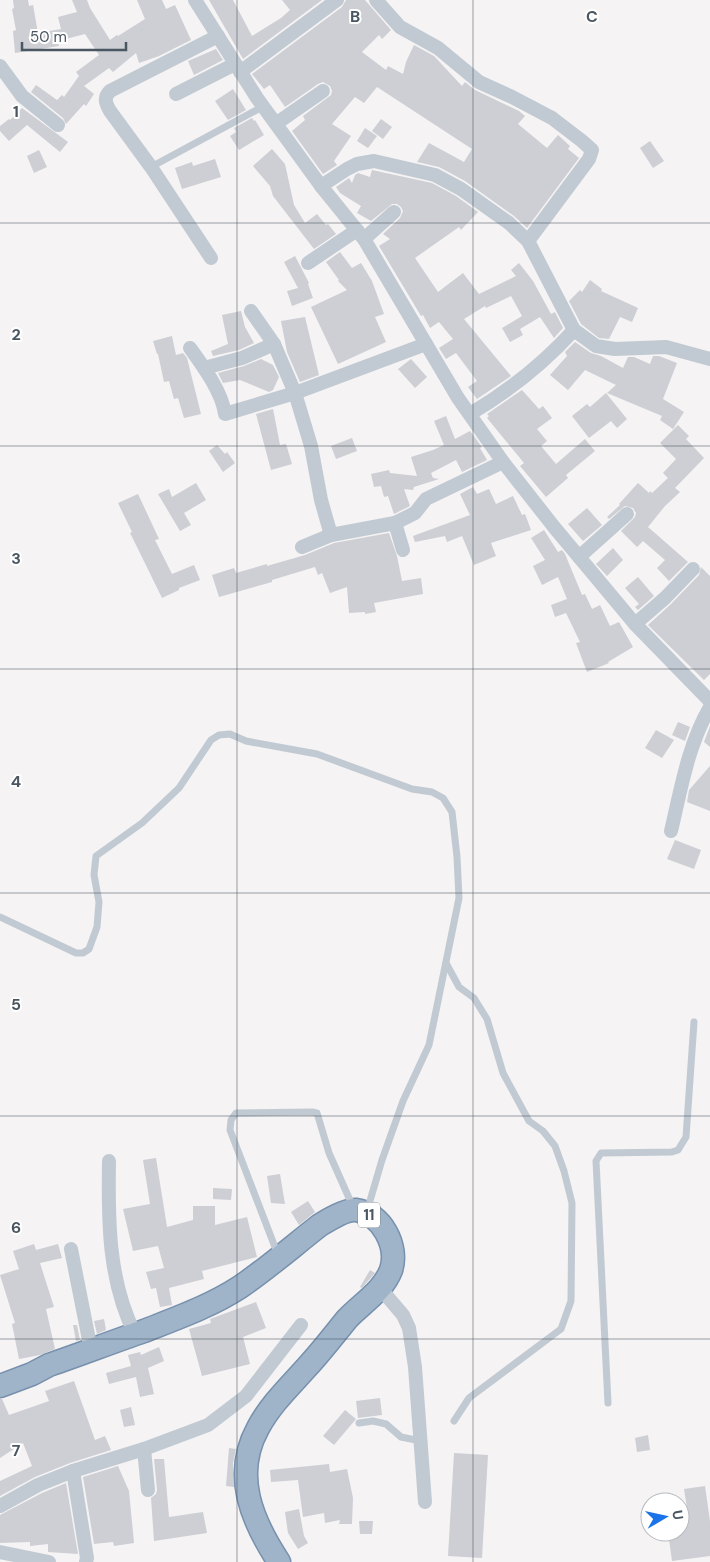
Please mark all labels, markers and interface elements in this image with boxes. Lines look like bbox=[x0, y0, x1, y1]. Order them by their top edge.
text: B bbox=[350, 6, 360, 27]
text: C bbox=[586, 6, 598, 27]
scale bar bbox=[22, 20, 126, 52]
text: 50 m bbox=[30, 27, 67, 47]
text: 1 bbox=[13, 101, 19, 122]
text: 2 bbox=[11, 324, 21, 345]
text: 3 bbox=[11, 548, 21, 569]
text: 4 bbox=[11, 771, 21, 792]
text: 5 bbox=[11, 994, 21, 1015]
road number: 11 bbox=[358, 1202, 380, 1228]
text: 6 bbox=[11, 1217, 21, 1238]
text: 7 bbox=[12, 1440, 21, 1461]
north arrow bbox=[640, 1492, 690, 1542]
text: U bbox=[668, 1509, 687, 1521]

